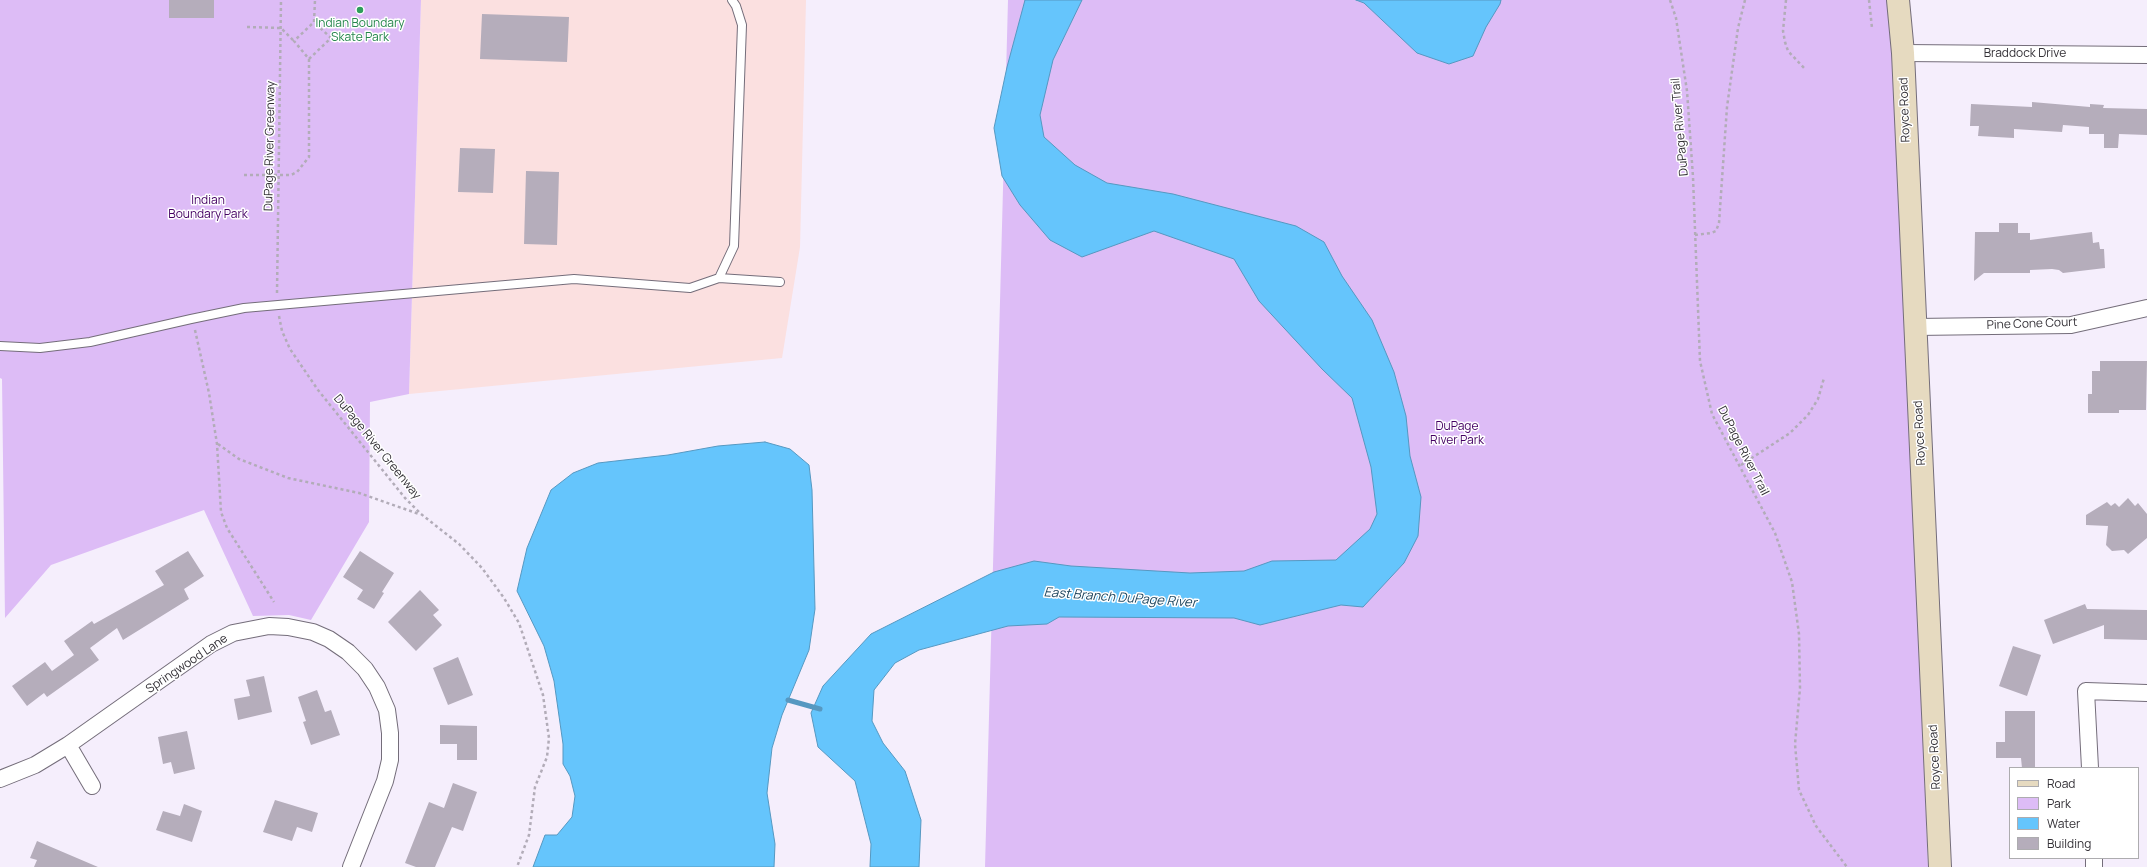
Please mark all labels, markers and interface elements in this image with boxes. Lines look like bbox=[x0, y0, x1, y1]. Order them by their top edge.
marker: Indian Boundary Skate Park bbox=[355, 5, 365, 15]
place label: Indian Boundary Skate Park bbox=[315, 17, 405, 45]
street label: Braddock Drive bbox=[1984, 47, 2066, 61]
street label: DuPage River Trail bbox=[1669, 77, 1691, 177]
street label: Royce Road bbox=[1897, 77, 1913, 143]
street label: DuPage River Greenway bbox=[262, 81, 278, 211]
park label: Indian Boundary Park bbox=[168, 194, 248, 222]
street label: Pine Cone Court bbox=[1986, 315, 2078, 333]
street label: DuPage River Greenway bbox=[330, 392, 424, 502]
street label: Royce Road bbox=[1911, 400, 1929, 466]
street label: DuPage River Trail bbox=[1714, 404, 1772, 498]
park label: DuPage River Park bbox=[1430, 420, 1484, 448]
water label: East Branch DuPage River bbox=[1043, 585, 1197, 611]
street label: Springwood Lane bbox=[143, 631, 231, 697]
street label: Royce Road bbox=[1926, 724, 1944, 790]
legend bbox=[2009, 767, 2139, 859]
text: Road bbox=[2047, 775, 2075, 792]
text: Park bbox=[2047, 795, 2071, 812]
text: Water bbox=[2047, 815, 2080, 832]
text: Building bbox=[2047, 835, 2091, 852]

